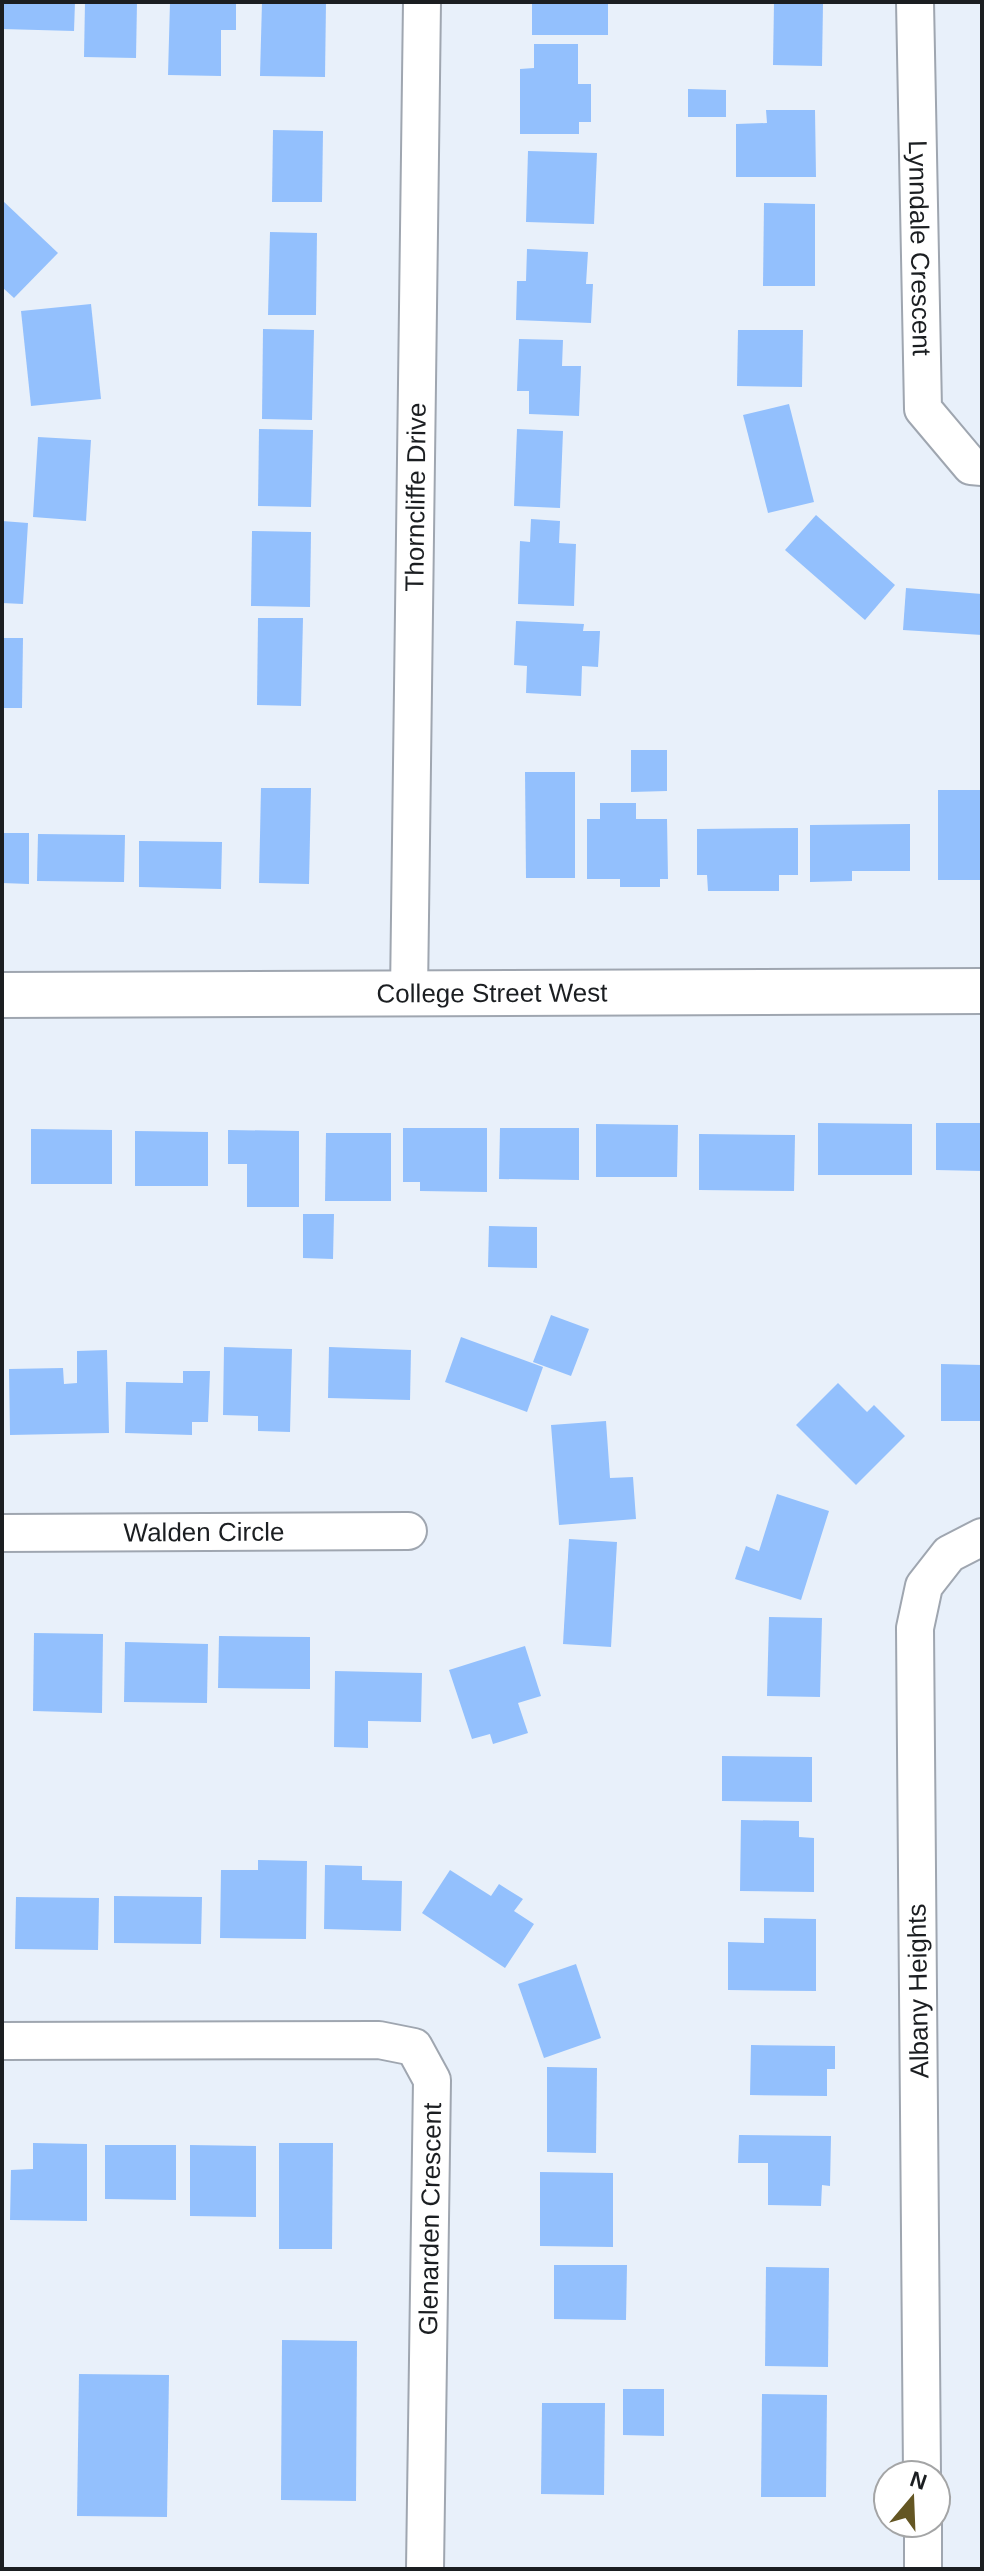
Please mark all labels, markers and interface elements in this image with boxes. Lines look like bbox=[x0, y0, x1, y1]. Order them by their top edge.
street label: Lynndale Crescent bbox=[903, 140, 937, 357]
street label: Thorncliffe Drive bbox=[399, 402, 432, 592]
street label: College Street West bbox=[376, 978, 608, 1008]
street label: Walden Circle bbox=[123, 1517, 285, 1547]
street label: Albany Heights bbox=[901, 1903, 935, 2079]
street label: Glenarden Crescent bbox=[413, 2102, 447, 2336]
north arrow bbox=[872, 2459, 952, 2539]
text: N bbox=[907, 2466, 930, 2495]

